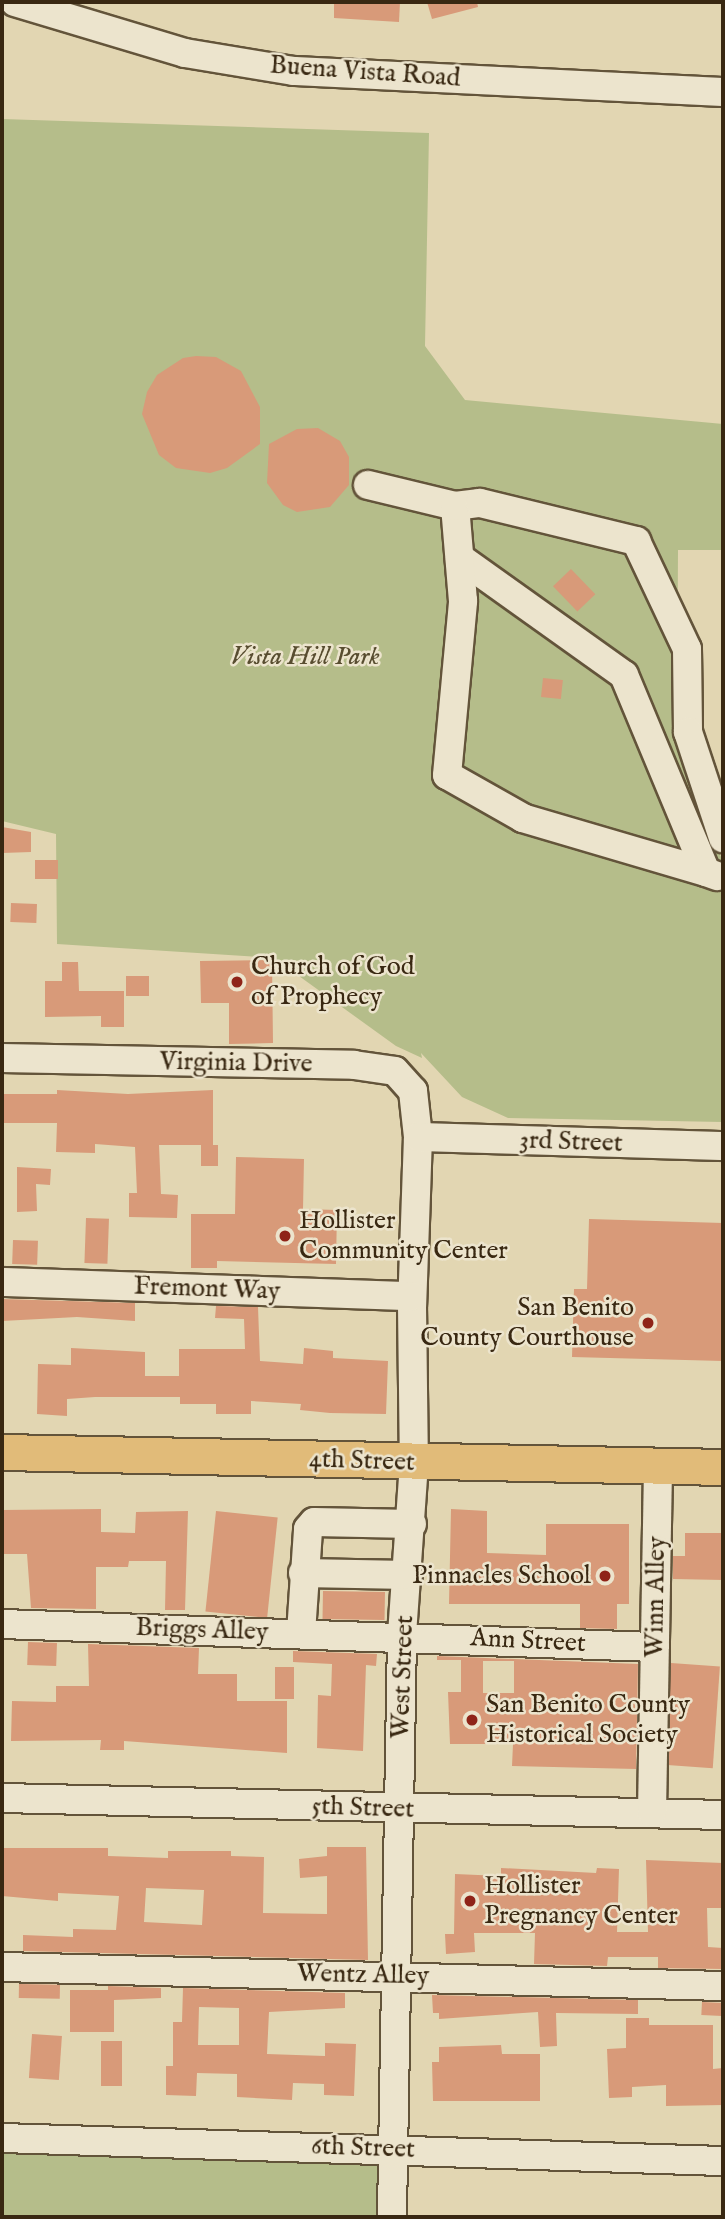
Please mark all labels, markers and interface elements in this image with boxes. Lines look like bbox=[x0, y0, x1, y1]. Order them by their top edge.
street label: Buena Vista Road bbox=[269, 50, 461, 94]
park label: Vista Hill Park bbox=[230, 641, 380, 673]
place label: Church of God of Prophecy bbox=[251, 951, 415, 1012]
marker: Church of God of Prophecy bbox=[229, 974, 245, 990]
street label: Virginia Drive bbox=[159, 1046, 313, 1080]
street label: 3rd Street bbox=[519, 1125, 623, 1159]
place label: Hollister Community Center bbox=[299, 1205, 508, 1266]
marker: Hollister Community Center bbox=[277, 1228, 293, 1244]
street label: Fremont Way bbox=[133, 1271, 281, 1307]
place label: San Benito County Courthouse bbox=[420, 1292, 634, 1354]
marker: San Benito County Courthouse bbox=[640, 1315, 656, 1331]
street label: 4th Street bbox=[309, 1444, 415, 1478]
street label: Winn Alley bbox=[639, 1536, 673, 1658]
place label: Pinnacles School bbox=[412, 1560, 591, 1592]
marker: Pinnacles School bbox=[597, 1568, 613, 1584]
street label: Briggs Alley bbox=[135, 1612, 269, 1648]
street label: West Street bbox=[385, 1615, 421, 1739]
street label: Ann Street bbox=[469, 1622, 587, 1660]
place label: San Benito County Historical Society bbox=[486, 1689, 690, 1750]
marker: San Benito County Historical Society bbox=[464, 1712, 480, 1728]
street label: 5th Street bbox=[311, 1791, 415, 1825]
place label: Hollister Pregnancy Center bbox=[484, 1870, 678, 1932]
marker: Hollister Pregnancy Center bbox=[462, 1893, 478, 1909]
street label: Wentz Alley bbox=[297, 1958, 429, 1992]
street label: 6th Street bbox=[310, 2131, 416, 2165]

